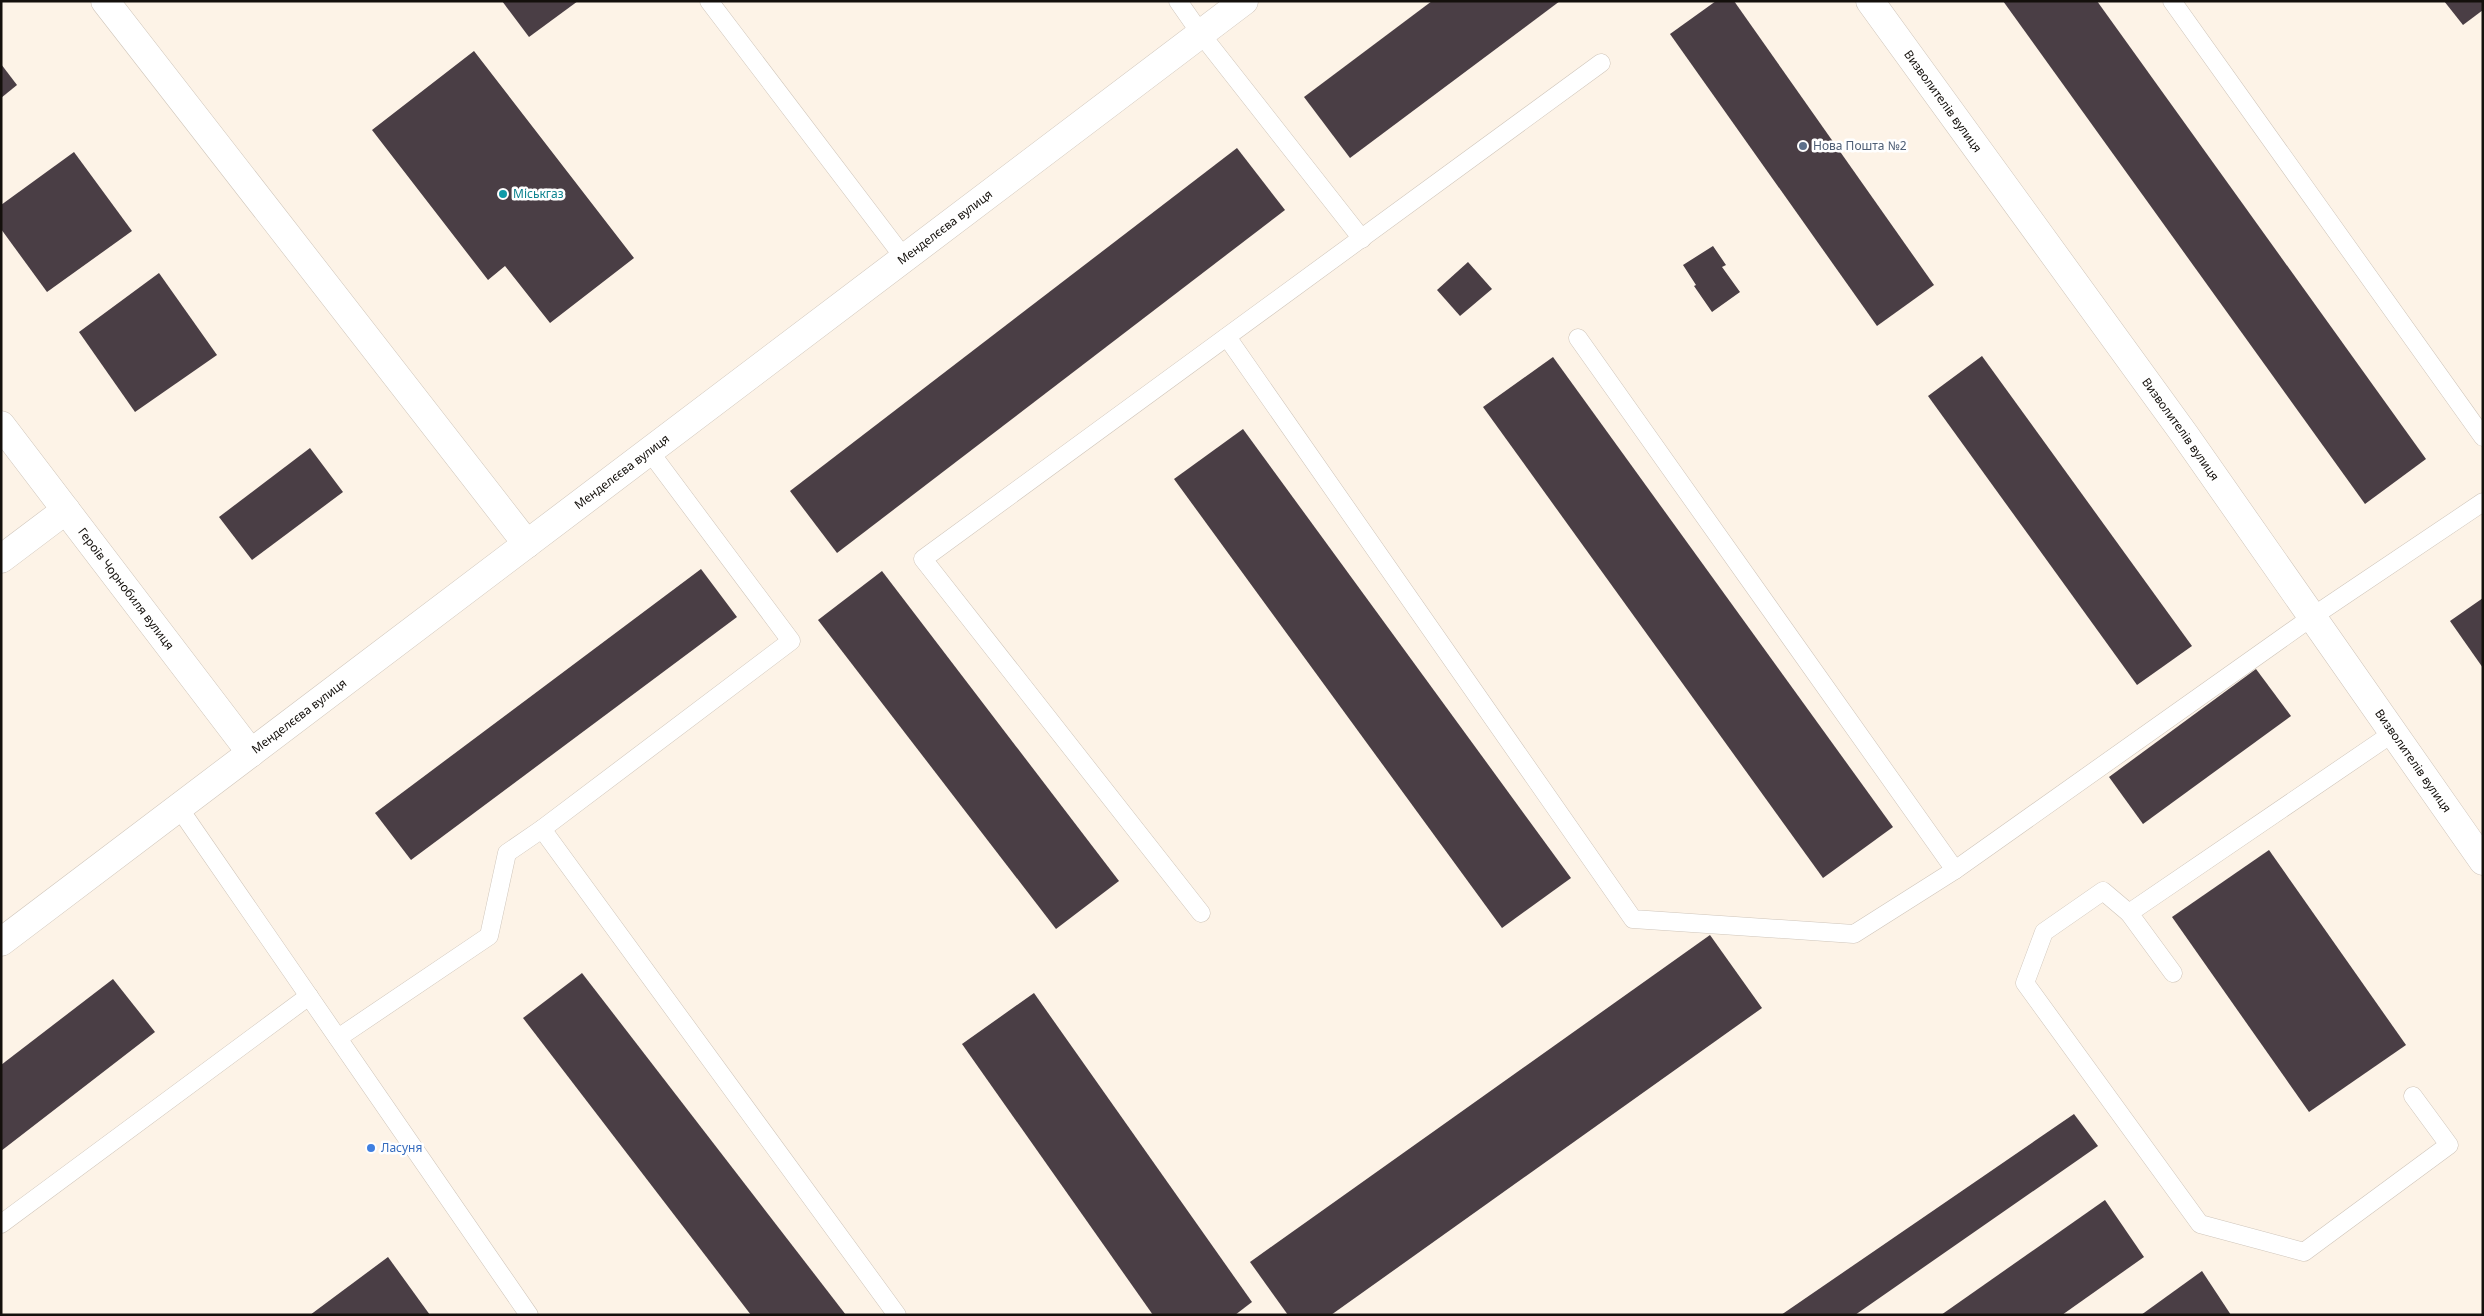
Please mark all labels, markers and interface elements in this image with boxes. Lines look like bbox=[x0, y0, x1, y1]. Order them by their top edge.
street label: Визволителів вулиця bbox=[1900, 46, 1986, 156]
place label: Нова Пошта №2 bbox=[1813, 137, 1907, 154]
marker: Нова Пошта №2 bbox=[1797, 140, 1809, 152]
place label: Міськгаз bbox=[513, 185, 564, 202]
street label: Менделєєва вулиця bbox=[894, 185, 996, 268]
marker: Міськгаз bbox=[497, 188, 509, 200]
street label: Визволителів вулиця bbox=[2138, 374, 2223, 484]
street label: Менделєєва вулиця bbox=[571, 430, 673, 513]
street label: Героїв Чорнобиля вулиця bbox=[74, 524, 178, 653]
street label: Менделєєва вулиця bbox=[248, 674, 350, 757]
street label: Визволителів вулиця bbox=[2371, 705, 2456, 816]
place label: Ласуня bbox=[381, 1139, 422, 1156]
marker: Ласуня bbox=[365, 1142, 377, 1154]

